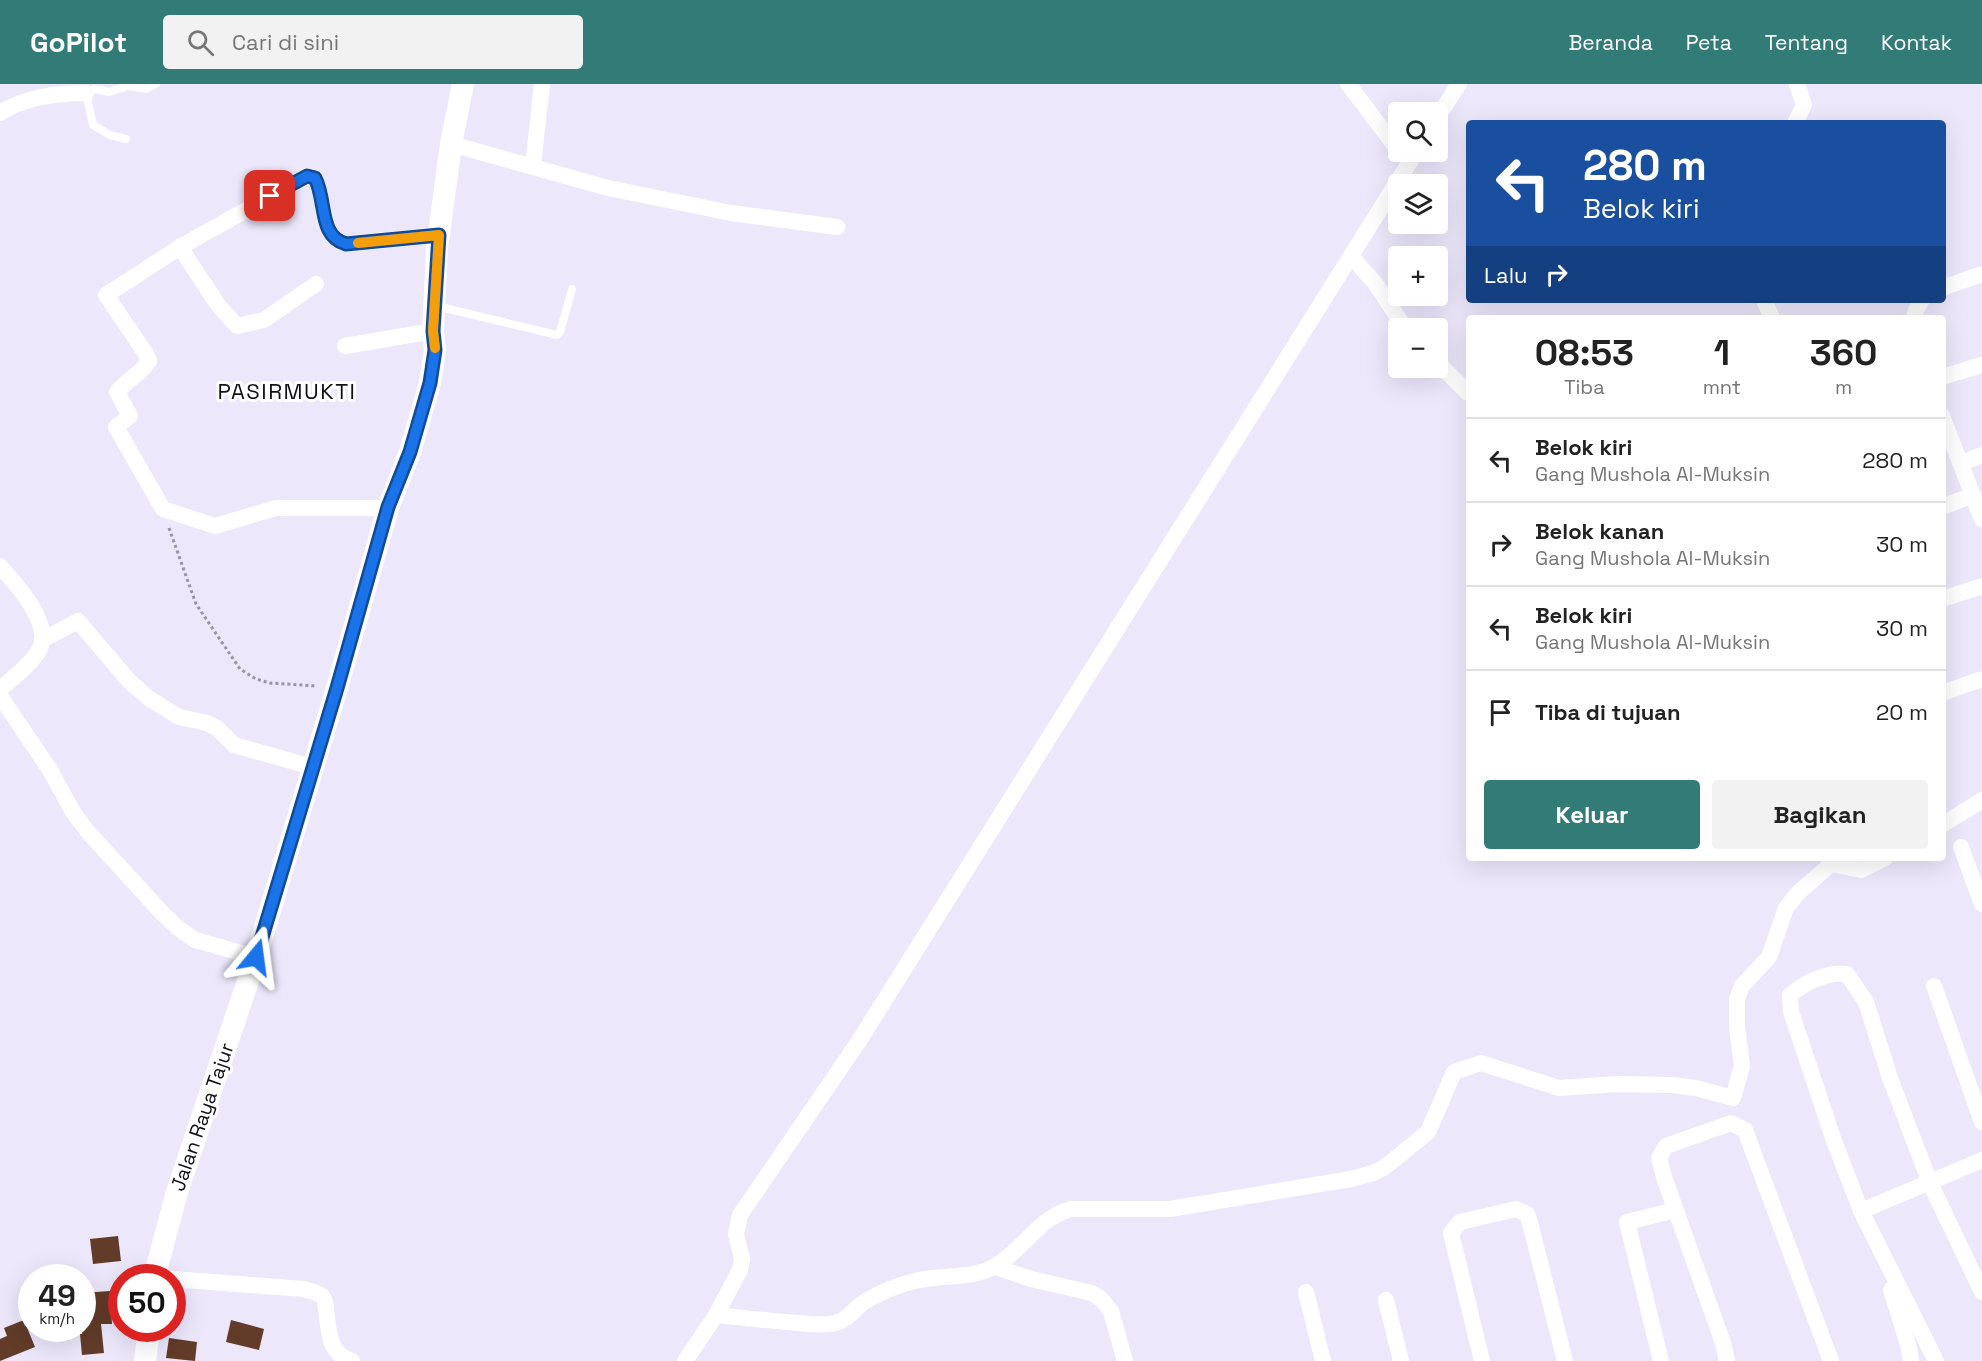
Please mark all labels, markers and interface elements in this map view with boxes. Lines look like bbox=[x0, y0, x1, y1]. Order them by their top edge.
search box bbox=[163, 15, 583, 69]
text: GoPilot bbox=[30, 24, 127, 60]
icon: search bbox=[184, 26, 217, 59]
text: Cari di sini bbox=[232, 28, 339, 56]
text: Beranda bbox=[1568, 29, 1653, 56]
text: Peta bbox=[1686, 29, 1732, 56]
text: Tentang bbox=[1765, 29, 1848, 56]
text: Kontak bbox=[1881, 29, 1952, 56]
map controls bbox=[1388, 102, 1448, 378]
button: search bbox=[1388, 102, 1448, 162]
text: 280 m bbox=[1583, 139, 1707, 192]
icon: left bbox=[1484, 144, 1562, 222]
pin bbox=[244, 170, 295, 221]
button: layers bbox=[1388, 174, 1448, 234]
icon: arrive bbox=[253, 179, 286, 212]
text: Belok kiri bbox=[1583, 191, 1700, 226]
button: + bbox=[1388, 246, 1448, 306]
icon: right bbox=[1540, 258, 1573, 291]
text: Lalu bbox=[1484, 261, 1528, 289]
button: − bbox=[1388, 318, 1448, 378]
text: 08:53 bbox=[1535, 330, 1634, 376]
text: 1 bbox=[1714, 330, 1730, 376]
text: 360 bbox=[1810, 330, 1877, 376]
text: Tiba bbox=[1564, 374, 1605, 400]
text: mnt bbox=[1703, 374, 1741, 400]
text: m bbox=[1835, 374, 1852, 400]
district label: PASIRMUKTI bbox=[218, 377, 356, 405]
text: Belok kiri bbox=[1535, 433, 1632, 461]
icon: left bbox=[1484, 444, 1517, 477]
text: 280 m bbox=[1862, 446, 1928, 474]
text: Gang Mushola Al-Muksin bbox=[1535, 461, 1770, 487]
text: Belok kanan bbox=[1535, 517, 1664, 545]
icon: right bbox=[1484, 528, 1517, 561]
text: 30 m bbox=[1876, 530, 1928, 558]
text: Gang Mushola Al-Muksin bbox=[1535, 545, 1770, 571]
text: Belok kiri bbox=[1535, 601, 1632, 629]
icon: left bbox=[1484, 612, 1517, 645]
text: 30 m bbox=[1876, 614, 1928, 642]
text: Gang Mushola Al-Muksin bbox=[1535, 629, 1770, 655]
icon: arrive bbox=[1484, 696, 1517, 729]
text: Tiba di tujuan bbox=[1535, 698, 1681, 726]
text: 20 m bbox=[1876, 698, 1928, 726]
button: Keluar bbox=[1484, 780, 1700, 849]
button: Bagikan bbox=[1712, 780, 1928, 849]
position arrow bbox=[224, 925, 288, 989]
street label: Jalan Raya Tajur bbox=[164, 1039, 240, 1195]
speed limit sign: 50 bbox=[108, 1264, 186, 1342]
text: 49 bbox=[38, 1276, 76, 1315]
text: km/h bbox=[39, 1309, 75, 1328]

